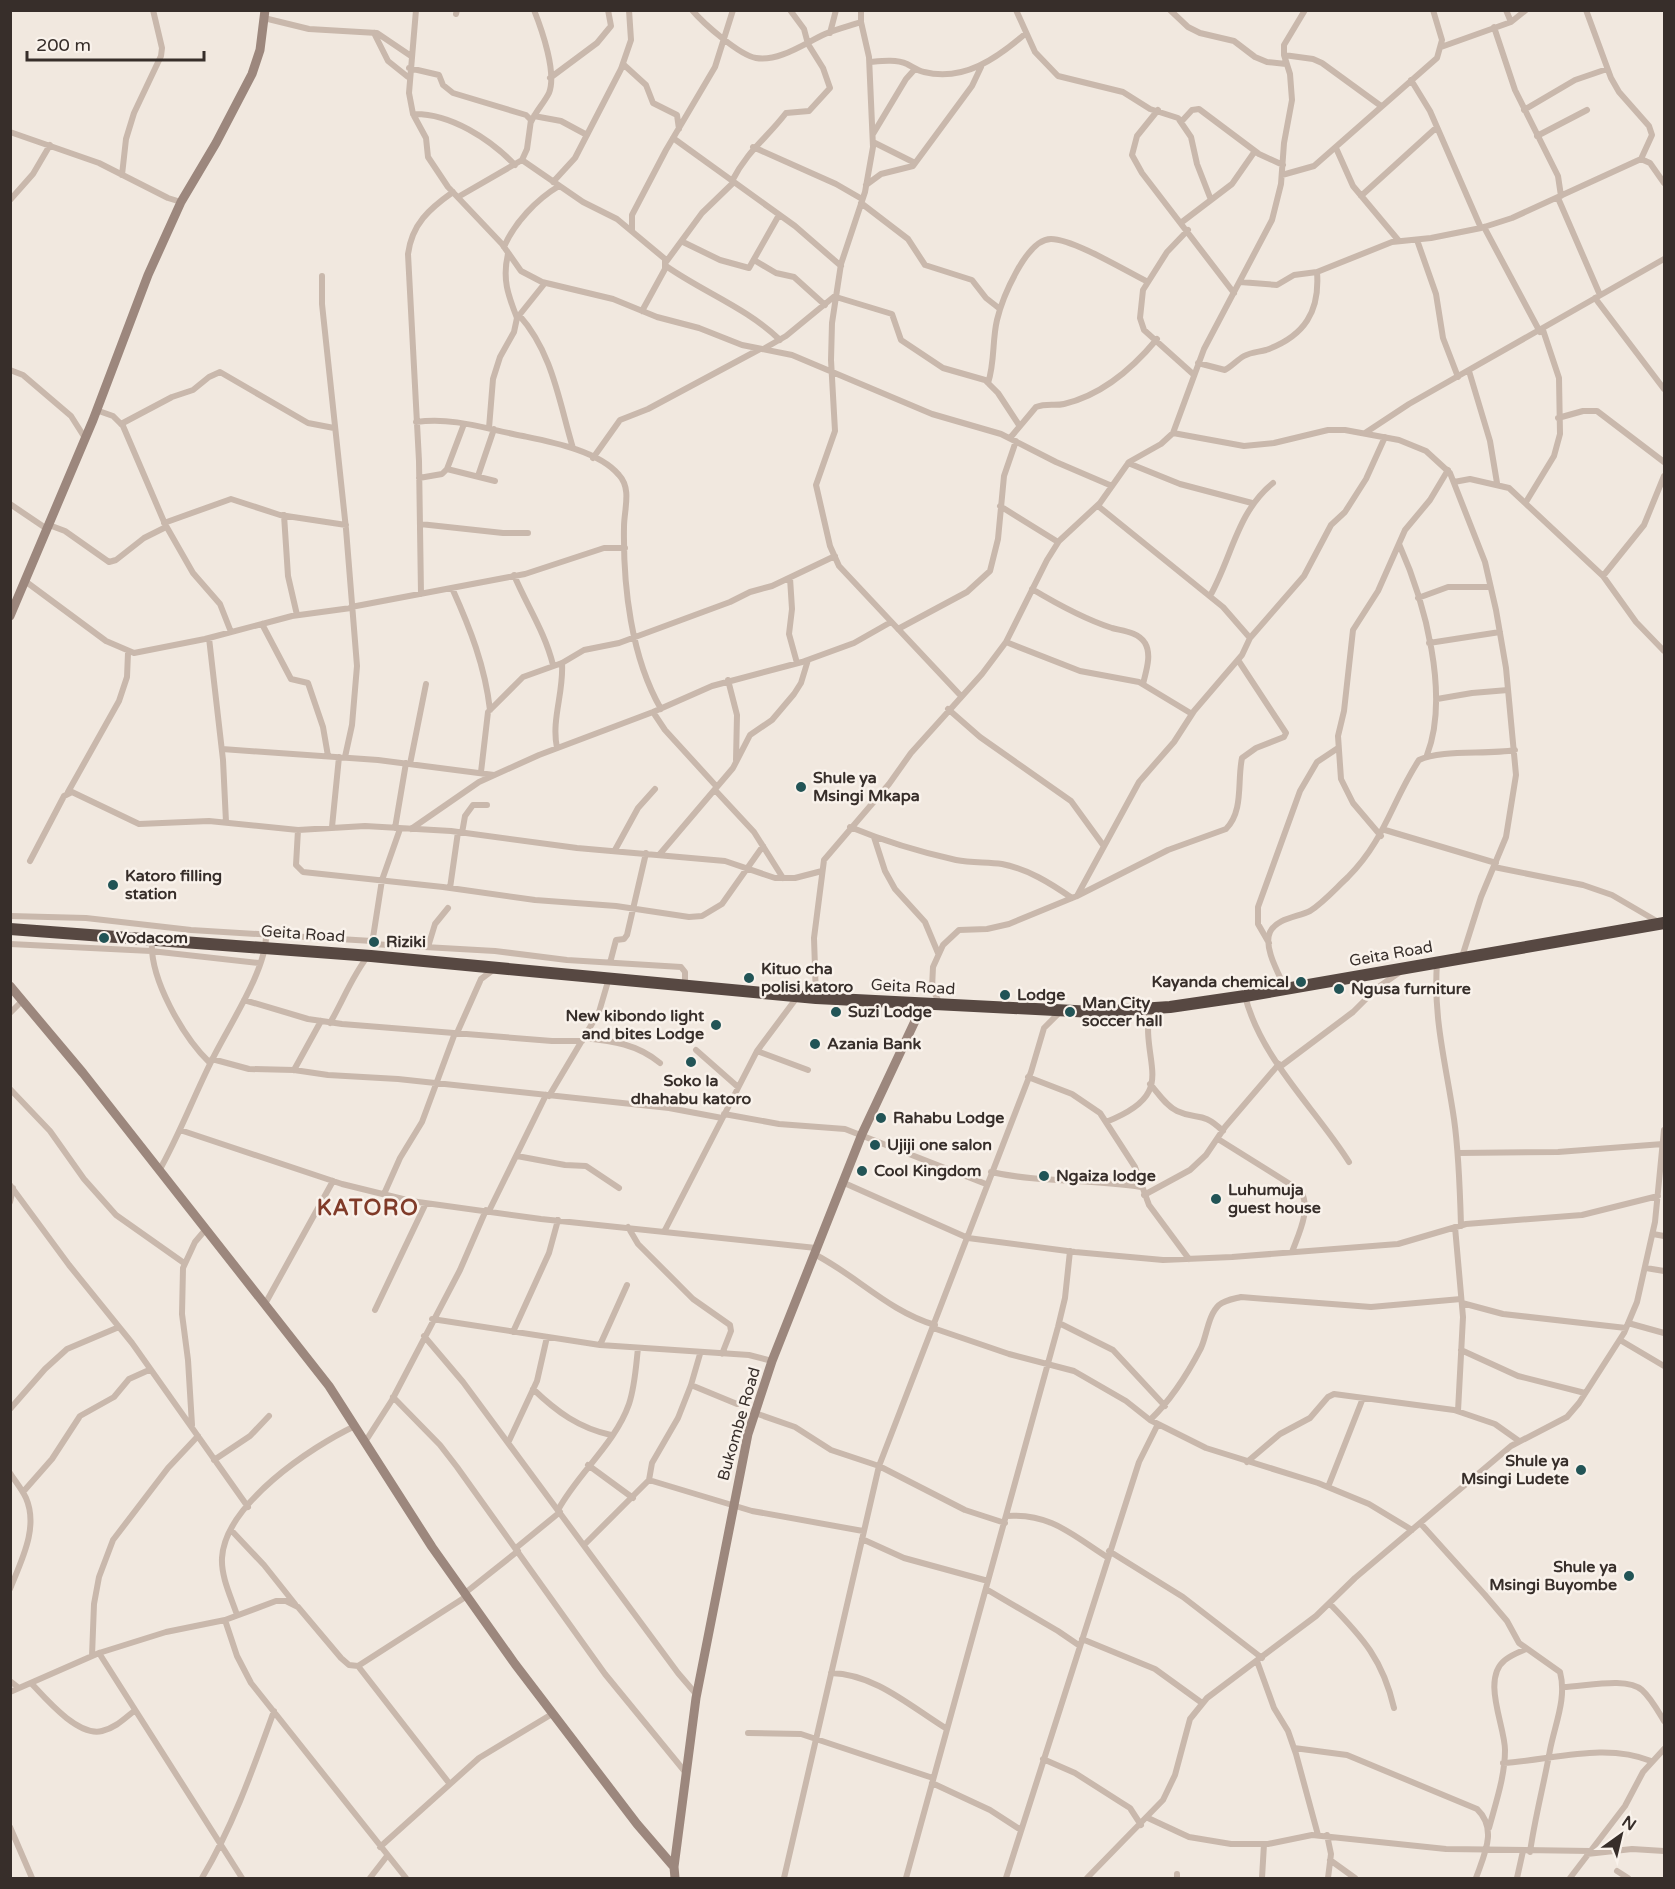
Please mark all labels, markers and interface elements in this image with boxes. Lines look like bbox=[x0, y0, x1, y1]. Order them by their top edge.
scale bar bbox=[27, 24, 204, 62]
text: 200 m bbox=[36, 34, 91, 56]
place label: Shule ya Msingi Mkapa bbox=[813, 768, 920, 806]
marker: Shule ya Msingi Mkapa bbox=[794, 780, 808, 794]
place label: Katoro filling station bbox=[125, 866, 222, 904]
marker: Katoro filling station bbox=[106, 878, 120, 892]
street label: Geita Road bbox=[260, 921, 346, 947]
place label: Vodacom bbox=[116, 928, 188, 948]
marker: Vodacom bbox=[97, 931, 111, 945]
place label: Riziki bbox=[386, 932, 426, 952]
marker: Riziki bbox=[367, 935, 381, 949]
street label: Geita Road bbox=[1348, 937, 1434, 971]
place label: Kituo cha polisi katoro bbox=[761, 959, 854, 997]
marker: Kituo cha polisi katoro bbox=[742, 971, 756, 985]
place label: Kayanda chemical bbox=[1151, 972, 1289, 992]
street label: Geita Road bbox=[870, 975, 956, 999]
marker: Kayanda chemical bbox=[1294, 975, 1308, 989]
place label: Ngusa furniture bbox=[1351, 979, 1471, 999]
marker: Ngusa furniture bbox=[1332, 982, 1346, 996]
place label: Lodge bbox=[1017, 985, 1065, 1005]
marker: Lodge bbox=[998, 988, 1012, 1002]
place label: Man City soccer hall bbox=[1082, 993, 1162, 1031]
place label: Suzi Lodge bbox=[848, 1002, 932, 1022]
marker: Suzi Lodge bbox=[829, 1005, 843, 1019]
marker: Man City soccer hall bbox=[1063, 1005, 1077, 1019]
place label: New kibondo light and bites Lodge bbox=[566, 1006, 705, 1044]
marker: New kibondo light and bites Lodge bbox=[709, 1018, 723, 1032]
place label: Azania Bank bbox=[827, 1034, 922, 1054]
marker: Azania Bank bbox=[808, 1037, 822, 1051]
marker: Soko la dhahabu katoro bbox=[684, 1055, 698, 1069]
place label: Soko la dhahabu katoro bbox=[631, 1071, 751, 1109]
place label: Rahabu Lodge bbox=[893, 1108, 1004, 1128]
marker: Rahabu Lodge bbox=[874, 1111, 888, 1125]
place label: Ujiji one salon bbox=[887, 1135, 992, 1155]
marker: Ujiji one salon bbox=[868, 1138, 882, 1152]
place label: Cool Kingdom bbox=[874, 1161, 982, 1181]
marker: Cool Kingdom bbox=[855, 1164, 869, 1178]
place label: Ngaiza lodge bbox=[1056, 1166, 1156, 1186]
marker: Ngaiza lodge bbox=[1037, 1169, 1051, 1183]
place label: Luhumuja guest house bbox=[1228, 1180, 1321, 1218]
marker: Luhumuja guest house bbox=[1209, 1192, 1223, 1206]
district label: KATORO bbox=[317, 1195, 419, 1221]
street label: Bukombe Road bbox=[713, 1365, 765, 1483]
place label: Shule ya Msingi Ludete bbox=[1461, 1451, 1569, 1489]
marker: Shule ya Msingi Ludete bbox=[1574, 1463, 1588, 1477]
place label: Shule ya Msingi Buyombe bbox=[1489, 1557, 1617, 1595]
marker: Shule ya Msingi Buyombe bbox=[1622, 1569, 1636, 1583]
north arrow bbox=[1591, 1805, 1651, 1865]
text: N bbox=[1618, 1812, 1640, 1835]

